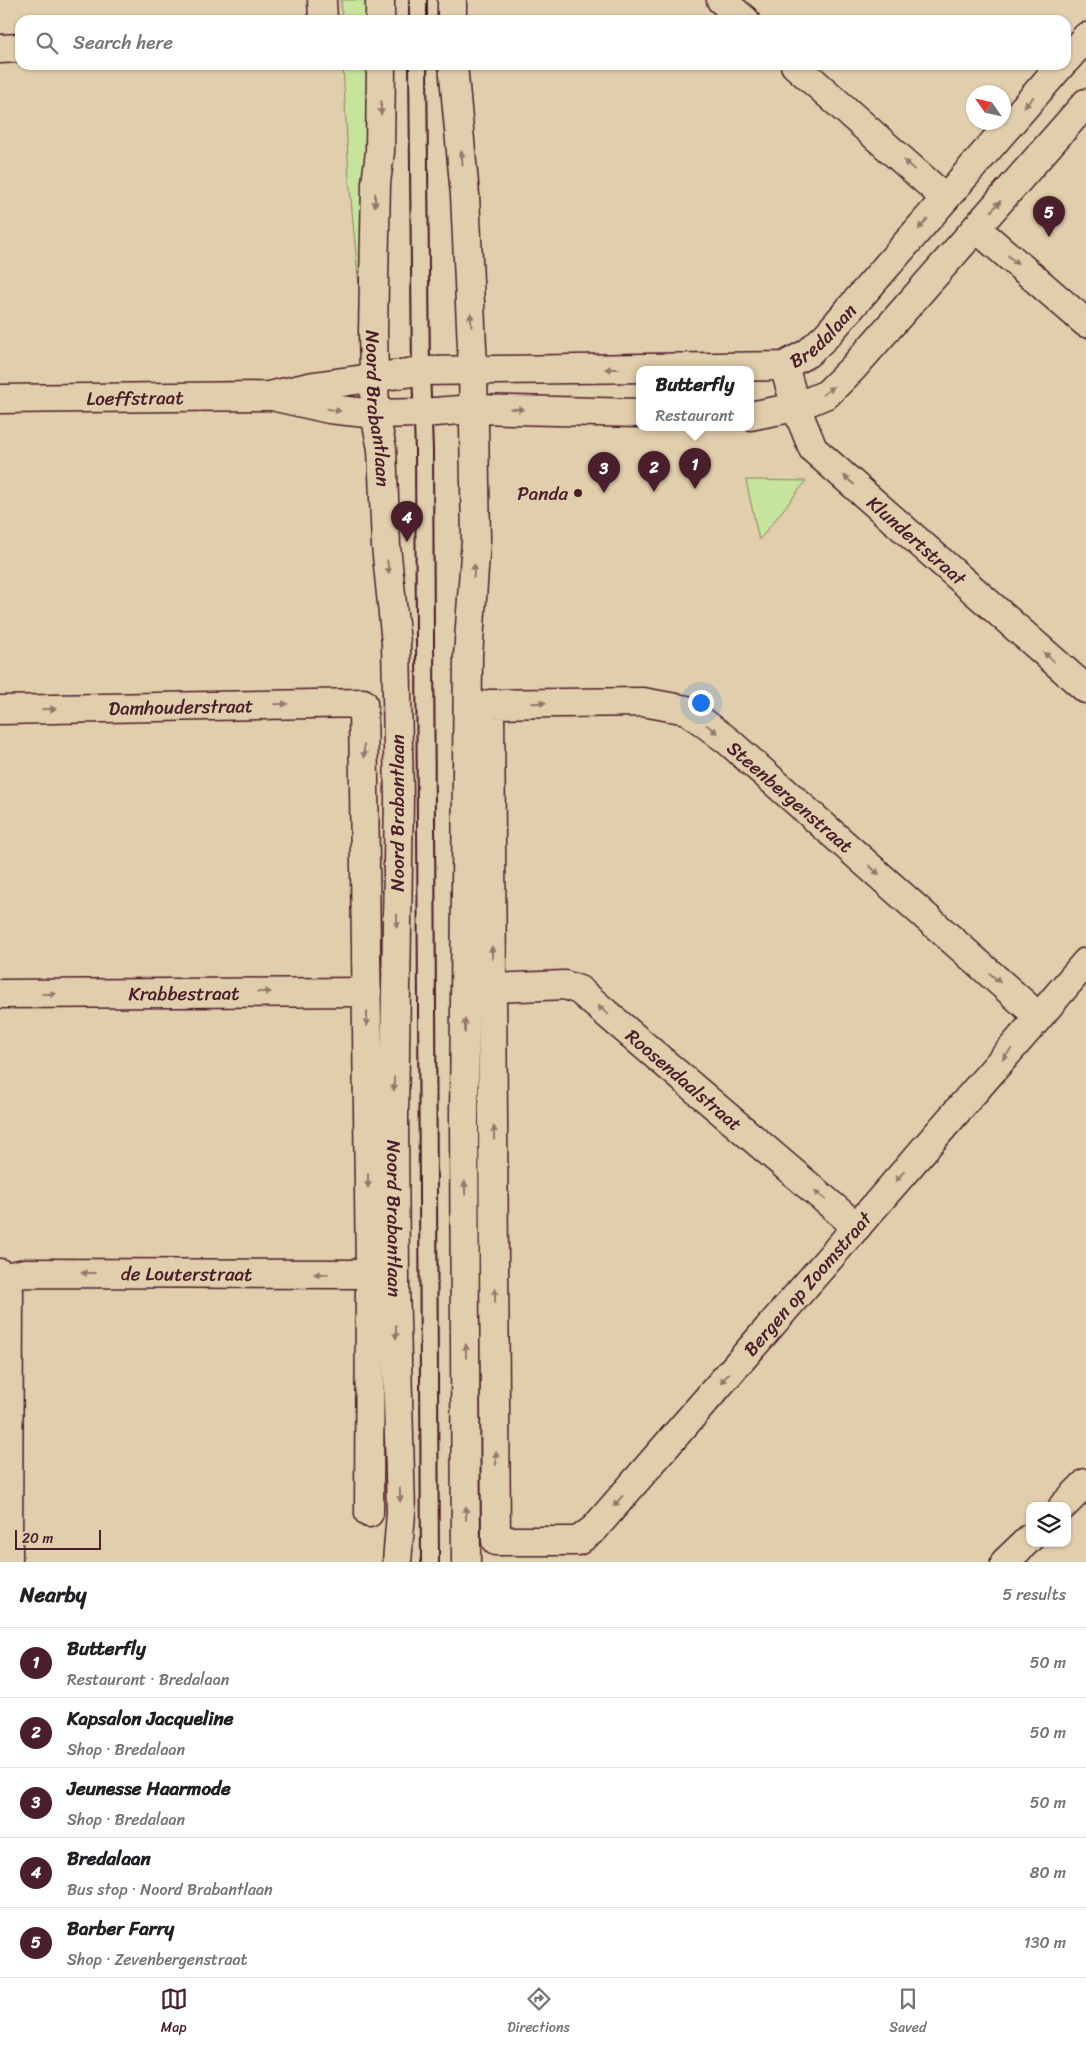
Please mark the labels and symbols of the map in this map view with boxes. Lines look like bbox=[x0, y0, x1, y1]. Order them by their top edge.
north arrow bbox=[966, 85, 1011, 130]
one-way arrow bbox=[1024, 95, 1035, 108]
one-way arrow bbox=[377, 101, 385, 117]
one-way arrow bbox=[458, 150, 466, 166]
one-way arrow bbox=[902, 160, 915, 171]
one-way arrow bbox=[371, 192, 379, 208]
pin: 5 bbox=[1033, 196, 1065, 237]
one-way arrow bbox=[990, 200, 1002, 212]
one-way arrow bbox=[917, 218, 928, 231]
one-way arrow bbox=[1007, 254, 1019, 265]
street label: Bredalaan bbox=[783, 295, 865, 377]
one-way arrow bbox=[467, 312, 475, 328]
street label: Noord Brabantlaan bbox=[356, 330, 400, 487]
one-way arrow bbox=[603, 365, 619, 373]
street label: Loeffstraat bbox=[86, 380, 184, 415]
one-way arrow bbox=[822, 385, 835, 396]
one-way arrow bbox=[326, 406, 342, 414]
one-way arrow bbox=[509, 406, 525, 414]
pin: 1 bbox=[679, 448, 711, 489]
pin: 2 bbox=[638, 451, 670, 492]
pin: 3 bbox=[588, 452, 620, 493]
one-way arrow bbox=[842, 475, 855, 486]
place label: Panda bbox=[517, 477, 568, 510]
marker: Panda bbox=[572, 487, 584, 499]
street label: Klundertstraat bbox=[859, 487, 975, 594]
pin: 4 bbox=[391, 501, 423, 542]
one-way arrow bbox=[384, 559, 392, 575]
one-way arrow bbox=[471, 562, 479, 578]
one-way arrow bbox=[1044, 651, 1056, 663]
street label: Damhouderstraat bbox=[108, 689, 254, 724]
your location bbox=[688, 690, 714, 716]
one-way arrow bbox=[531, 699, 547, 707]
one-way arrow bbox=[273, 700, 289, 708]
one-way arrow bbox=[41, 704, 57, 712]
one-way arrow bbox=[705, 724, 719, 734]
street label: Steenbergenstraat bbox=[719, 732, 861, 862]
street label: Noord Brabantlaan bbox=[381, 734, 414, 892]
one-way arrow bbox=[360, 743, 368, 759]
one-way arrow bbox=[867, 865, 880, 876]
one-way arrow bbox=[393, 913, 401, 929]
one-way arrow bbox=[488, 944, 496, 960]
one-way arrow bbox=[989, 972, 1001, 984]
street label: Krabbestraat bbox=[128, 976, 240, 1010]
one-way arrow bbox=[256, 988, 272, 996]
one-way arrow bbox=[41, 990, 57, 998]
one-way arrow bbox=[597, 1004, 609, 1016]
one-way arrow bbox=[363, 1011, 371, 1027]
one-way arrow bbox=[461, 1018, 469, 1034]
street label: Roosendaalstraat bbox=[618, 1020, 750, 1139]
one-way arrow bbox=[1001, 1047, 1013, 1059]
one-way arrow bbox=[390, 1076, 398, 1092]
one-way arrow bbox=[490, 1124, 498, 1140]
street label: Noord Brabantlaan bbox=[378, 1139, 412, 1297]
one-way arrow bbox=[895, 1170, 906, 1183]
one-way arrow bbox=[364, 1173, 372, 1189]
one-way arrow bbox=[461, 1180, 469, 1196]
one-way arrow bbox=[814, 1189, 826, 1201]
street label: Bergen op Zoomstraat bbox=[735, 1203, 881, 1364]
street label: de Louterstraat bbox=[121, 1257, 252, 1290]
one-way arrow bbox=[80, 1269, 96, 1277]
one-way arrow bbox=[313, 1270, 329, 1278]
one-way arrow bbox=[491, 1287, 499, 1303]
one-way arrow bbox=[392, 1324, 400, 1340]
one-way arrow bbox=[462, 1343, 470, 1359]
one-way arrow bbox=[719, 1372, 731, 1384]
one-way arrow bbox=[492, 1449, 500, 1465]
one-way arrow bbox=[396, 1487, 404, 1503]
one-way arrow bbox=[613, 1494, 624, 1507]
one-way arrow bbox=[462, 1505, 470, 1521]
scale bar bbox=[15, 1527, 101, 1550]

